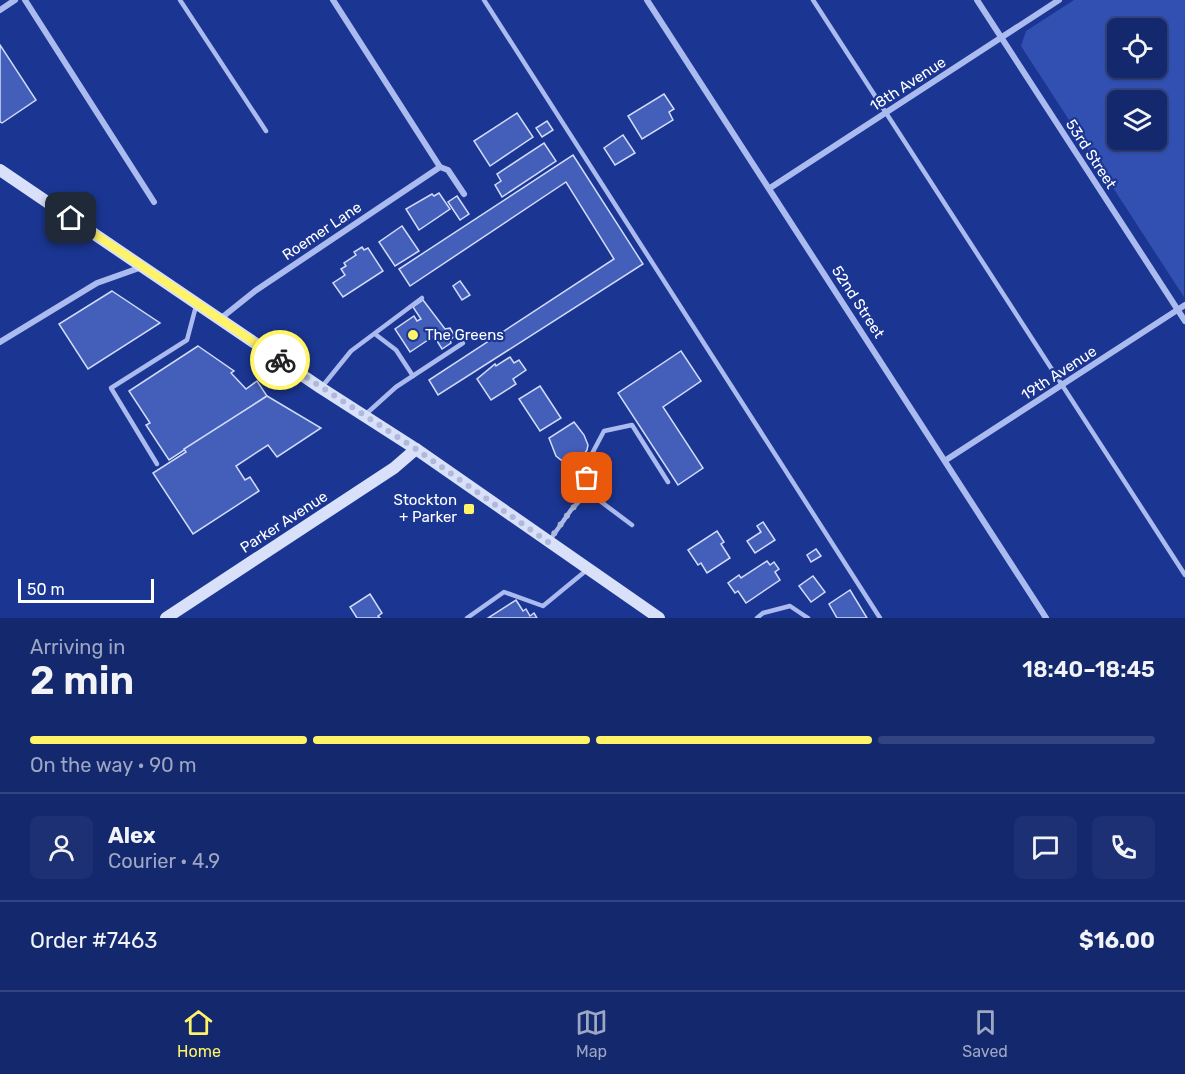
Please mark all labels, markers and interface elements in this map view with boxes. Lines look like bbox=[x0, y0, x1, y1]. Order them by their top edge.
map controls bbox=[1107, 18, 1167, 150]
button: locate bbox=[1107, 18, 1167, 78]
street label: 18th Avenue bbox=[867, 53, 949, 115]
button: layers bbox=[1107, 90, 1167, 150]
street label: 53rd Street bbox=[1062, 116, 1120, 192]
pin bbox=[45, 192, 96, 243]
street label: Roemer Lane bbox=[279, 198, 365, 264]
icon: home bbox=[54, 201, 87, 234]
street label: 52nd Street bbox=[828, 262, 888, 342]
place label: The Greens bbox=[425, 326, 504, 344]
marker: The Greens bbox=[406, 328, 420, 342]
courier bbox=[250, 330, 310, 390]
street label: 19th Avenue bbox=[1018, 342, 1100, 404]
icon: bike bbox=[264, 344, 297, 377]
pin bbox=[561, 452, 612, 503]
icon: bag bbox=[570, 461, 603, 494]
street label: Parker Avenue bbox=[237, 487, 331, 557]
place label: Stockton + Parker bbox=[394, 491, 457, 526]
marker: Stockton + Parker bbox=[462, 502, 476, 516]
scale bar bbox=[18, 576, 154, 604]
text: 50 m bbox=[27, 580, 65, 599]
text: Arriving in bbox=[30, 635, 125, 659]
text: 18:40–18:45 bbox=[1022, 656, 1155, 683]
text: 2 min bbox=[30, 658, 134, 704]
text: On the way · 90 m bbox=[30, 753, 196, 777]
button: person bbox=[30, 816, 93, 879]
button: chat bbox=[1014, 816, 1077, 879]
button: phone bbox=[1092, 816, 1155, 879]
text: Alex bbox=[108, 822, 156, 849]
text: Courier · 4.9 bbox=[108, 849, 220, 873]
text: Order #7463 bbox=[30, 927, 157, 954]
text: $16.00 bbox=[1079, 927, 1155, 954]
tab: Home bbox=[177, 1006, 221, 1061]
tab: Map bbox=[575, 1006, 608, 1061]
tab: Saved bbox=[962, 1006, 1008, 1061]

